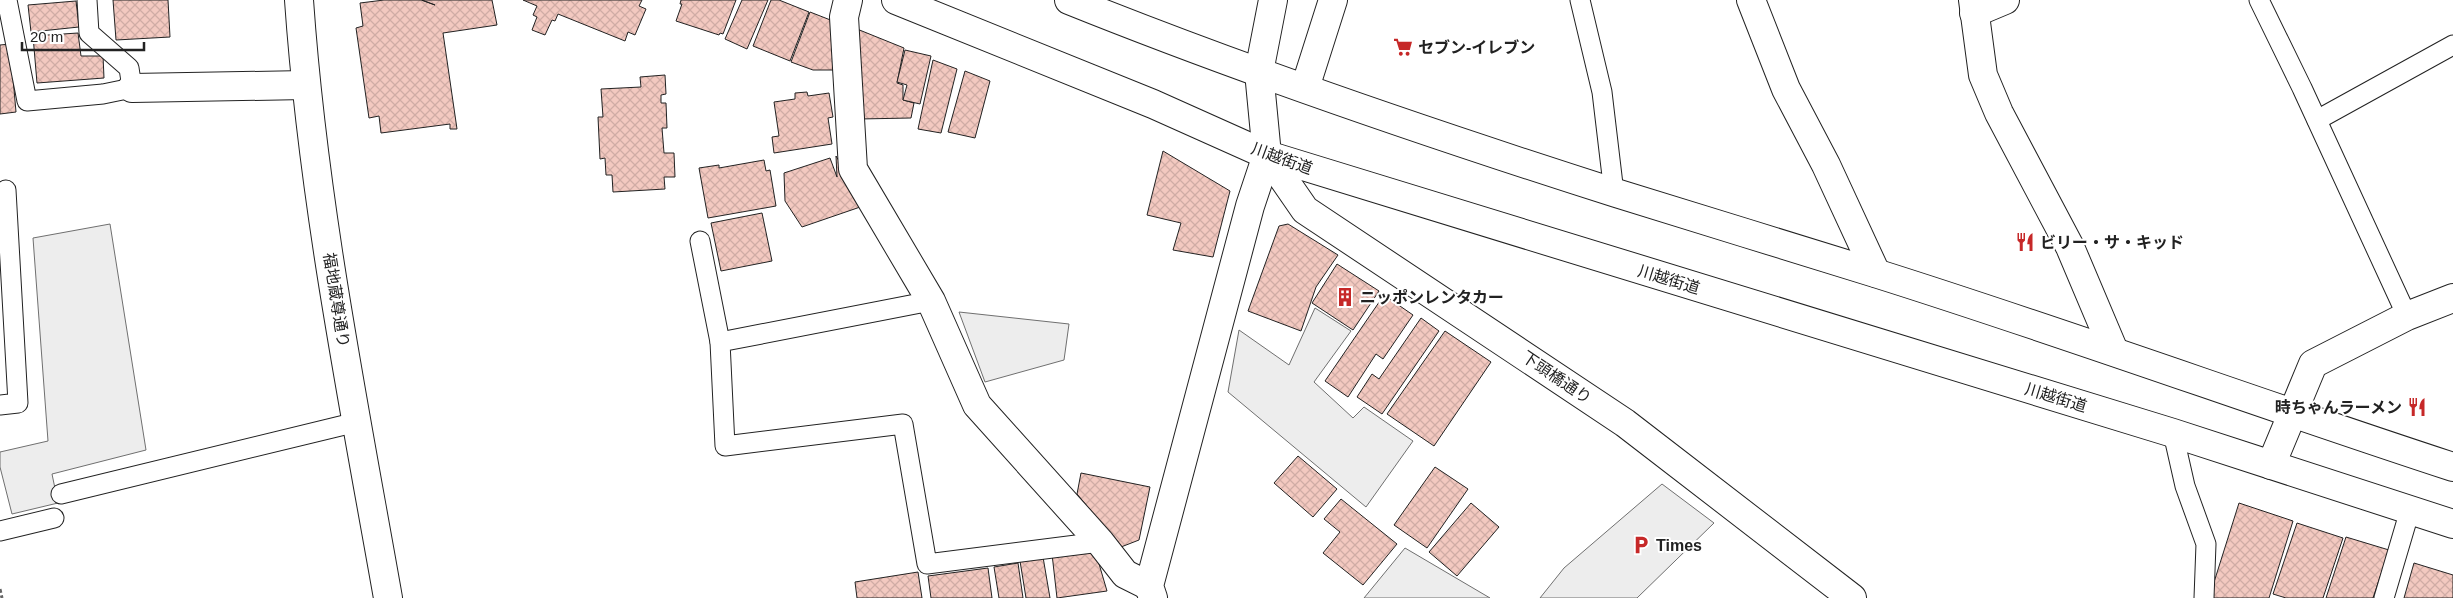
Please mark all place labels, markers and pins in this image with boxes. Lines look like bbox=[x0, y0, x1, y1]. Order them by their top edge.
supermarket icon: セブン-イレブン bbox=[1392, 36, 1414, 58]
place label: セブン-イレブン bbox=[1418, 39, 1535, 56]
restaurant icon: ビリー・サ・キッド bbox=[2014, 231, 2036, 253]
place label: ビリー・サ・キッド bbox=[2040, 234, 2184, 251]
building icon: ニッポンレンタカー bbox=[1334, 286, 1356, 308]
place label: ニッポンレンタカー bbox=[1360, 289, 1504, 306]
restaurant icon: 時ちゃんラーメン bbox=[2406, 396, 2428, 418]
place label: 時ちゃんラーメン bbox=[2275, 399, 2402, 416]
parking icon: Times bbox=[1630, 534, 1652, 556]
place label: Times bbox=[1656, 537, 1702, 554]

